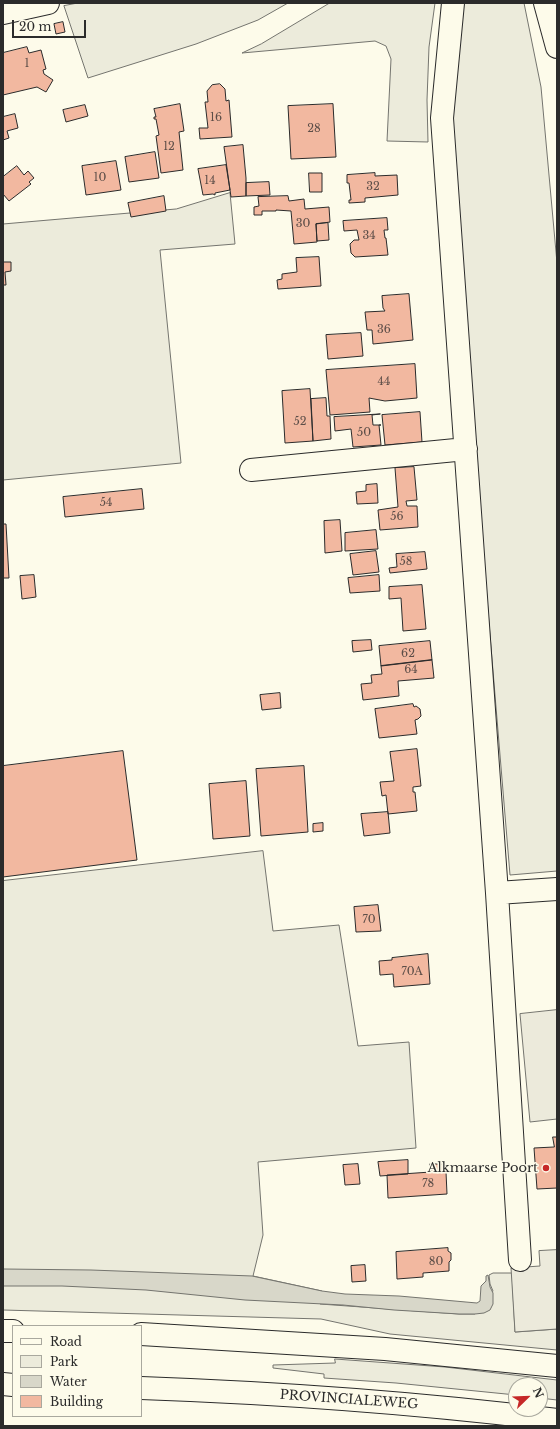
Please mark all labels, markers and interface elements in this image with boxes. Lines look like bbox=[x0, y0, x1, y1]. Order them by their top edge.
scale bar bbox=[14, 12, 88, 38]
text: 20 m bbox=[19, 19, 51, 34]
house number: 1 bbox=[25, 57, 29, 71]
house number: 16 bbox=[210, 111, 222, 125]
house number: 28 bbox=[307, 122, 321, 136]
house number: 12 bbox=[163, 140, 175, 154]
house number: 10 bbox=[94, 171, 106, 185]
house number: 14 bbox=[204, 174, 216, 188]
house number: 32 bbox=[366, 180, 380, 194]
house number: 30 bbox=[296, 217, 310, 231]
house number: 34 bbox=[362, 229, 376, 243]
house number: 36 bbox=[377, 323, 391, 337]
house number: 44 bbox=[378, 375, 390, 389]
house number: 52 bbox=[293, 415, 307, 429]
house number: 50 bbox=[357, 426, 371, 440]
house number: 54 bbox=[100, 496, 112, 510]
house number: 56 bbox=[390, 510, 404, 524]
house number: 58 bbox=[400, 555, 412, 569]
house number: 62 bbox=[401, 647, 415, 661]
house number: 64 bbox=[404, 663, 418, 677]
house number: 70 bbox=[362, 913, 376, 927]
house number: 70A bbox=[401, 965, 423, 979]
place label: Alkmaarse Poort bbox=[427, 1160, 538, 1176]
marker: Alkmaarse Poort bbox=[541, 1163, 551, 1173]
house number: 78 bbox=[422, 1177, 434, 1191]
house number: 80 bbox=[429, 1255, 443, 1269]
legend bbox=[12, 1325, 142, 1417]
text: Road bbox=[50, 1334, 82, 1349]
text: Park bbox=[50, 1354, 78, 1369]
text: Water bbox=[50, 1374, 87, 1389]
north arrow bbox=[508, 1377, 548, 1417]
text: N bbox=[530, 1385, 547, 1400]
street label: PROVINCIALEWEG bbox=[279, 1387, 419, 1413]
text: Building bbox=[50, 1394, 103, 1409]

